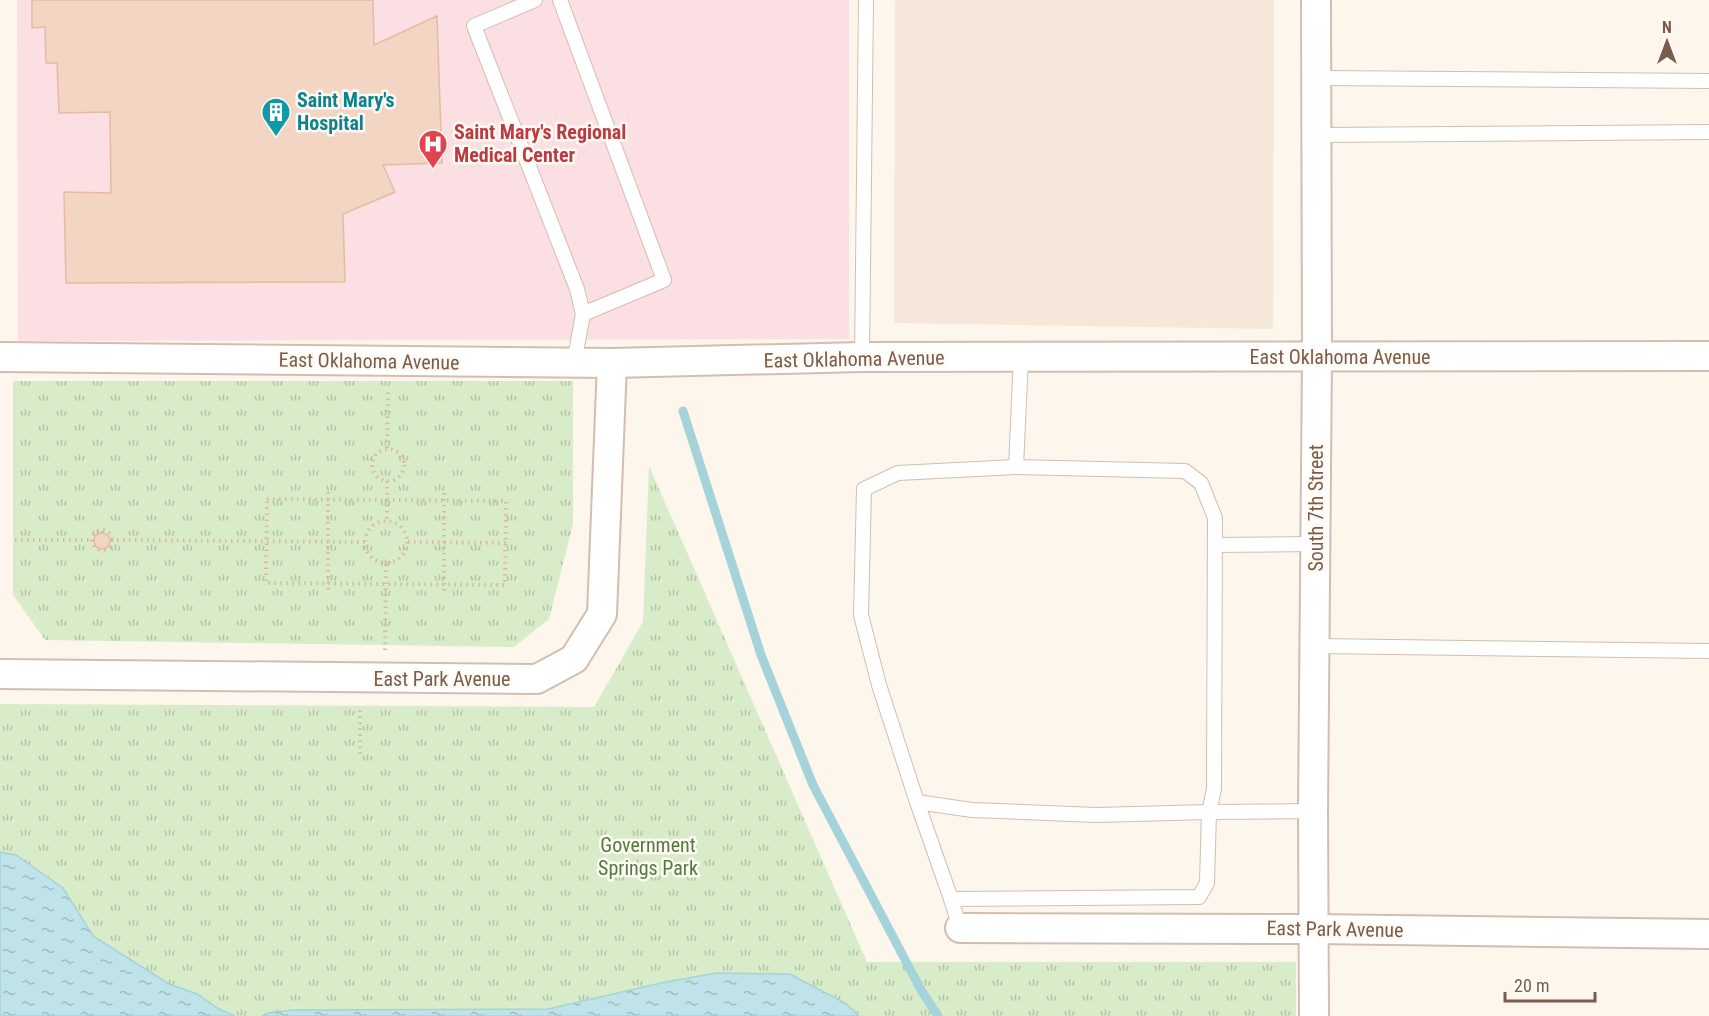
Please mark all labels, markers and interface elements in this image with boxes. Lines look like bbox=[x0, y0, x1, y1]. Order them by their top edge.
north arrow bbox=[1637, 12, 1697, 72]
text: N bbox=[1662, 18, 1672, 37]
place label: Saint Mary's Hospital bbox=[297, 88, 395, 135]
building icon: Saint Mary's Hospital bbox=[260, 96, 292, 138]
place label: Saint Mary's Regional Medical Center bbox=[454, 120, 626, 167]
hospital icon: Saint Mary's Regional Medical Center bbox=[417, 128, 449, 170]
street label: East Oklahoma Avenue bbox=[763, 345, 945, 373]
street label: East Oklahoma Avenue bbox=[1250, 345, 1430, 369]
street label: East Oklahoma Avenue bbox=[278, 347, 460, 375]
street label: South 7th Street bbox=[1304, 444, 1328, 572]
street label: East Park Avenue bbox=[374, 667, 510, 691]
park label: Government Springs Park bbox=[598, 833, 698, 880]
street label: East Park Avenue bbox=[1266, 916, 1404, 942]
scale bar bbox=[1505, 965, 1595, 1003]
text: 20 m bbox=[1514, 975, 1549, 996]

